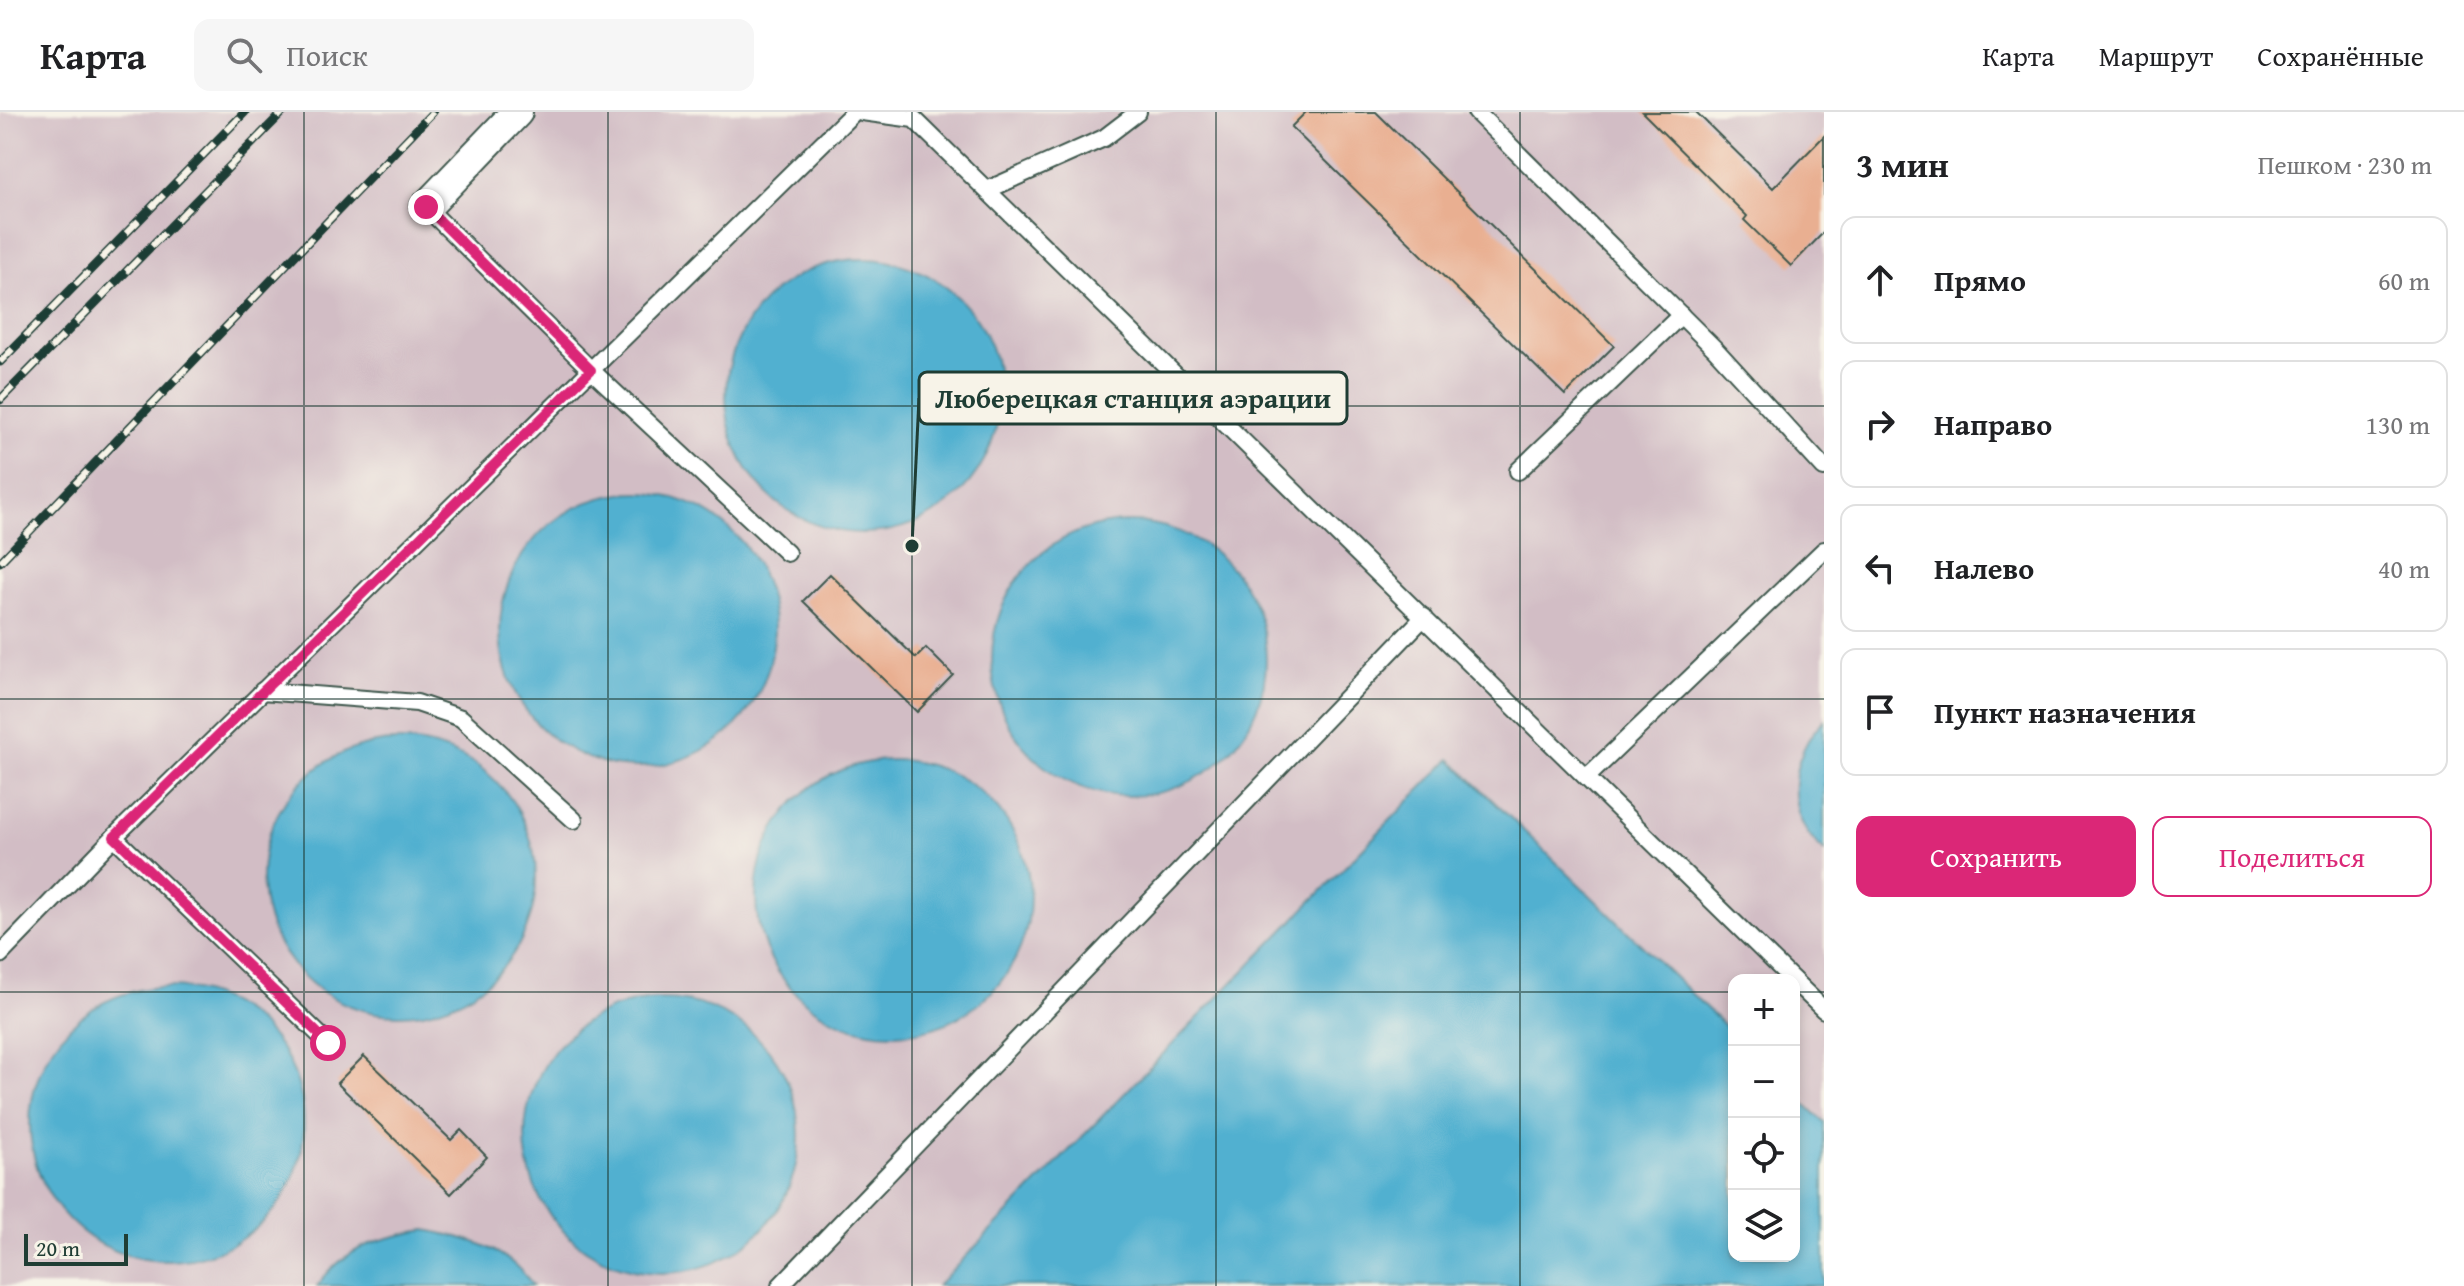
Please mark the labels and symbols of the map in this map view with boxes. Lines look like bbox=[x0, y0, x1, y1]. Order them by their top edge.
route end bbox=[408, 189, 444, 225]
callout: Люберецкая станция аэрации bbox=[919, 372, 1347, 424]
text: Люберецкая станция аэрации bbox=[935, 377, 1331, 418]
route start bbox=[310, 1025, 346, 1061]
scale bar bbox=[24, 1230, 128, 1266]

